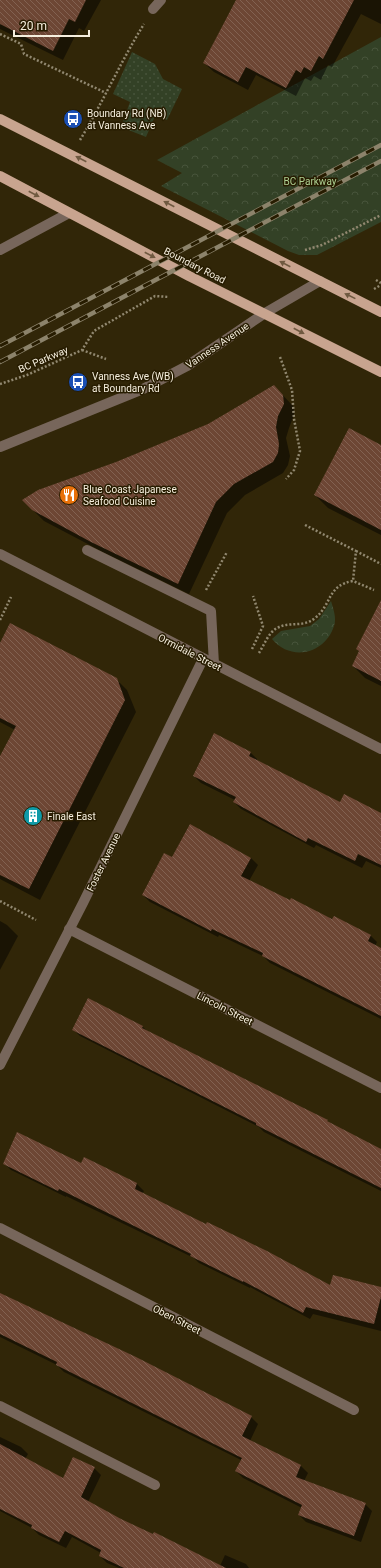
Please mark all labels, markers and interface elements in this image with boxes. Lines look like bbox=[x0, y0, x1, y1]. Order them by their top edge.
scale bar bbox=[14, 12, 89, 38]
text: 20 m bbox=[20, 19, 47, 33]
bus stop icon: Boundary Rd (NB) at Vanness Ave bbox=[62, 108, 84, 130]
place label: Boundary Rd (NB) at Vanness Ave bbox=[87, 108, 166, 131]
one-way arrow bbox=[75, 156, 87, 162]
park label: BC Parkway bbox=[284, 176, 337, 187]
one-way arrow bbox=[29, 191, 40, 198]
one-way arrow bbox=[163, 201, 175, 208]
street label: Boundary Road bbox=[162, 245, 227, 286]
one-way arrow bbox=[144, 252, 155, 258]
one-way arrow bbox=[279, 261, 291, 267]
one-way arrow bbox=[345, 293, 356, 300]
street label: Vanness Avenue bbox=[184, 320, 251, 371]
one-way arrow bbox=[294, 328, 305, 335]
street label: BC Parkway bbox=[17, 344, 70, 375]
bus stop icon: Vanness Ave (WB) at Boundary Rd bbox=[67, 371, 89, 393]
place label: Vanness Ave (WB) at Boundary Rd bbox=[92, 371, 174, 394]
restaurant icon: Blue Coast Japanese Seafood Cuisine bbox=[58, 484, 80, 506]
place label: Blue Coast Japanese Seafood Cuisine bbox=[83, 484, 177, 507]
street label: Ormidale Street bbox=[156, 632, 223, 673]
building icon: Finale East bbox=[22, 805, 44, 827]
place label: Finale East bbox=[47, 811, 96, 822]
street label: Foster Avenue bbox=[85, 831, 122, 893]
street label: Lincoln Street bbox=[195, 990, 254, 1027]
street label: Oben Street bbox=[151, 1303, 203, 1336]

